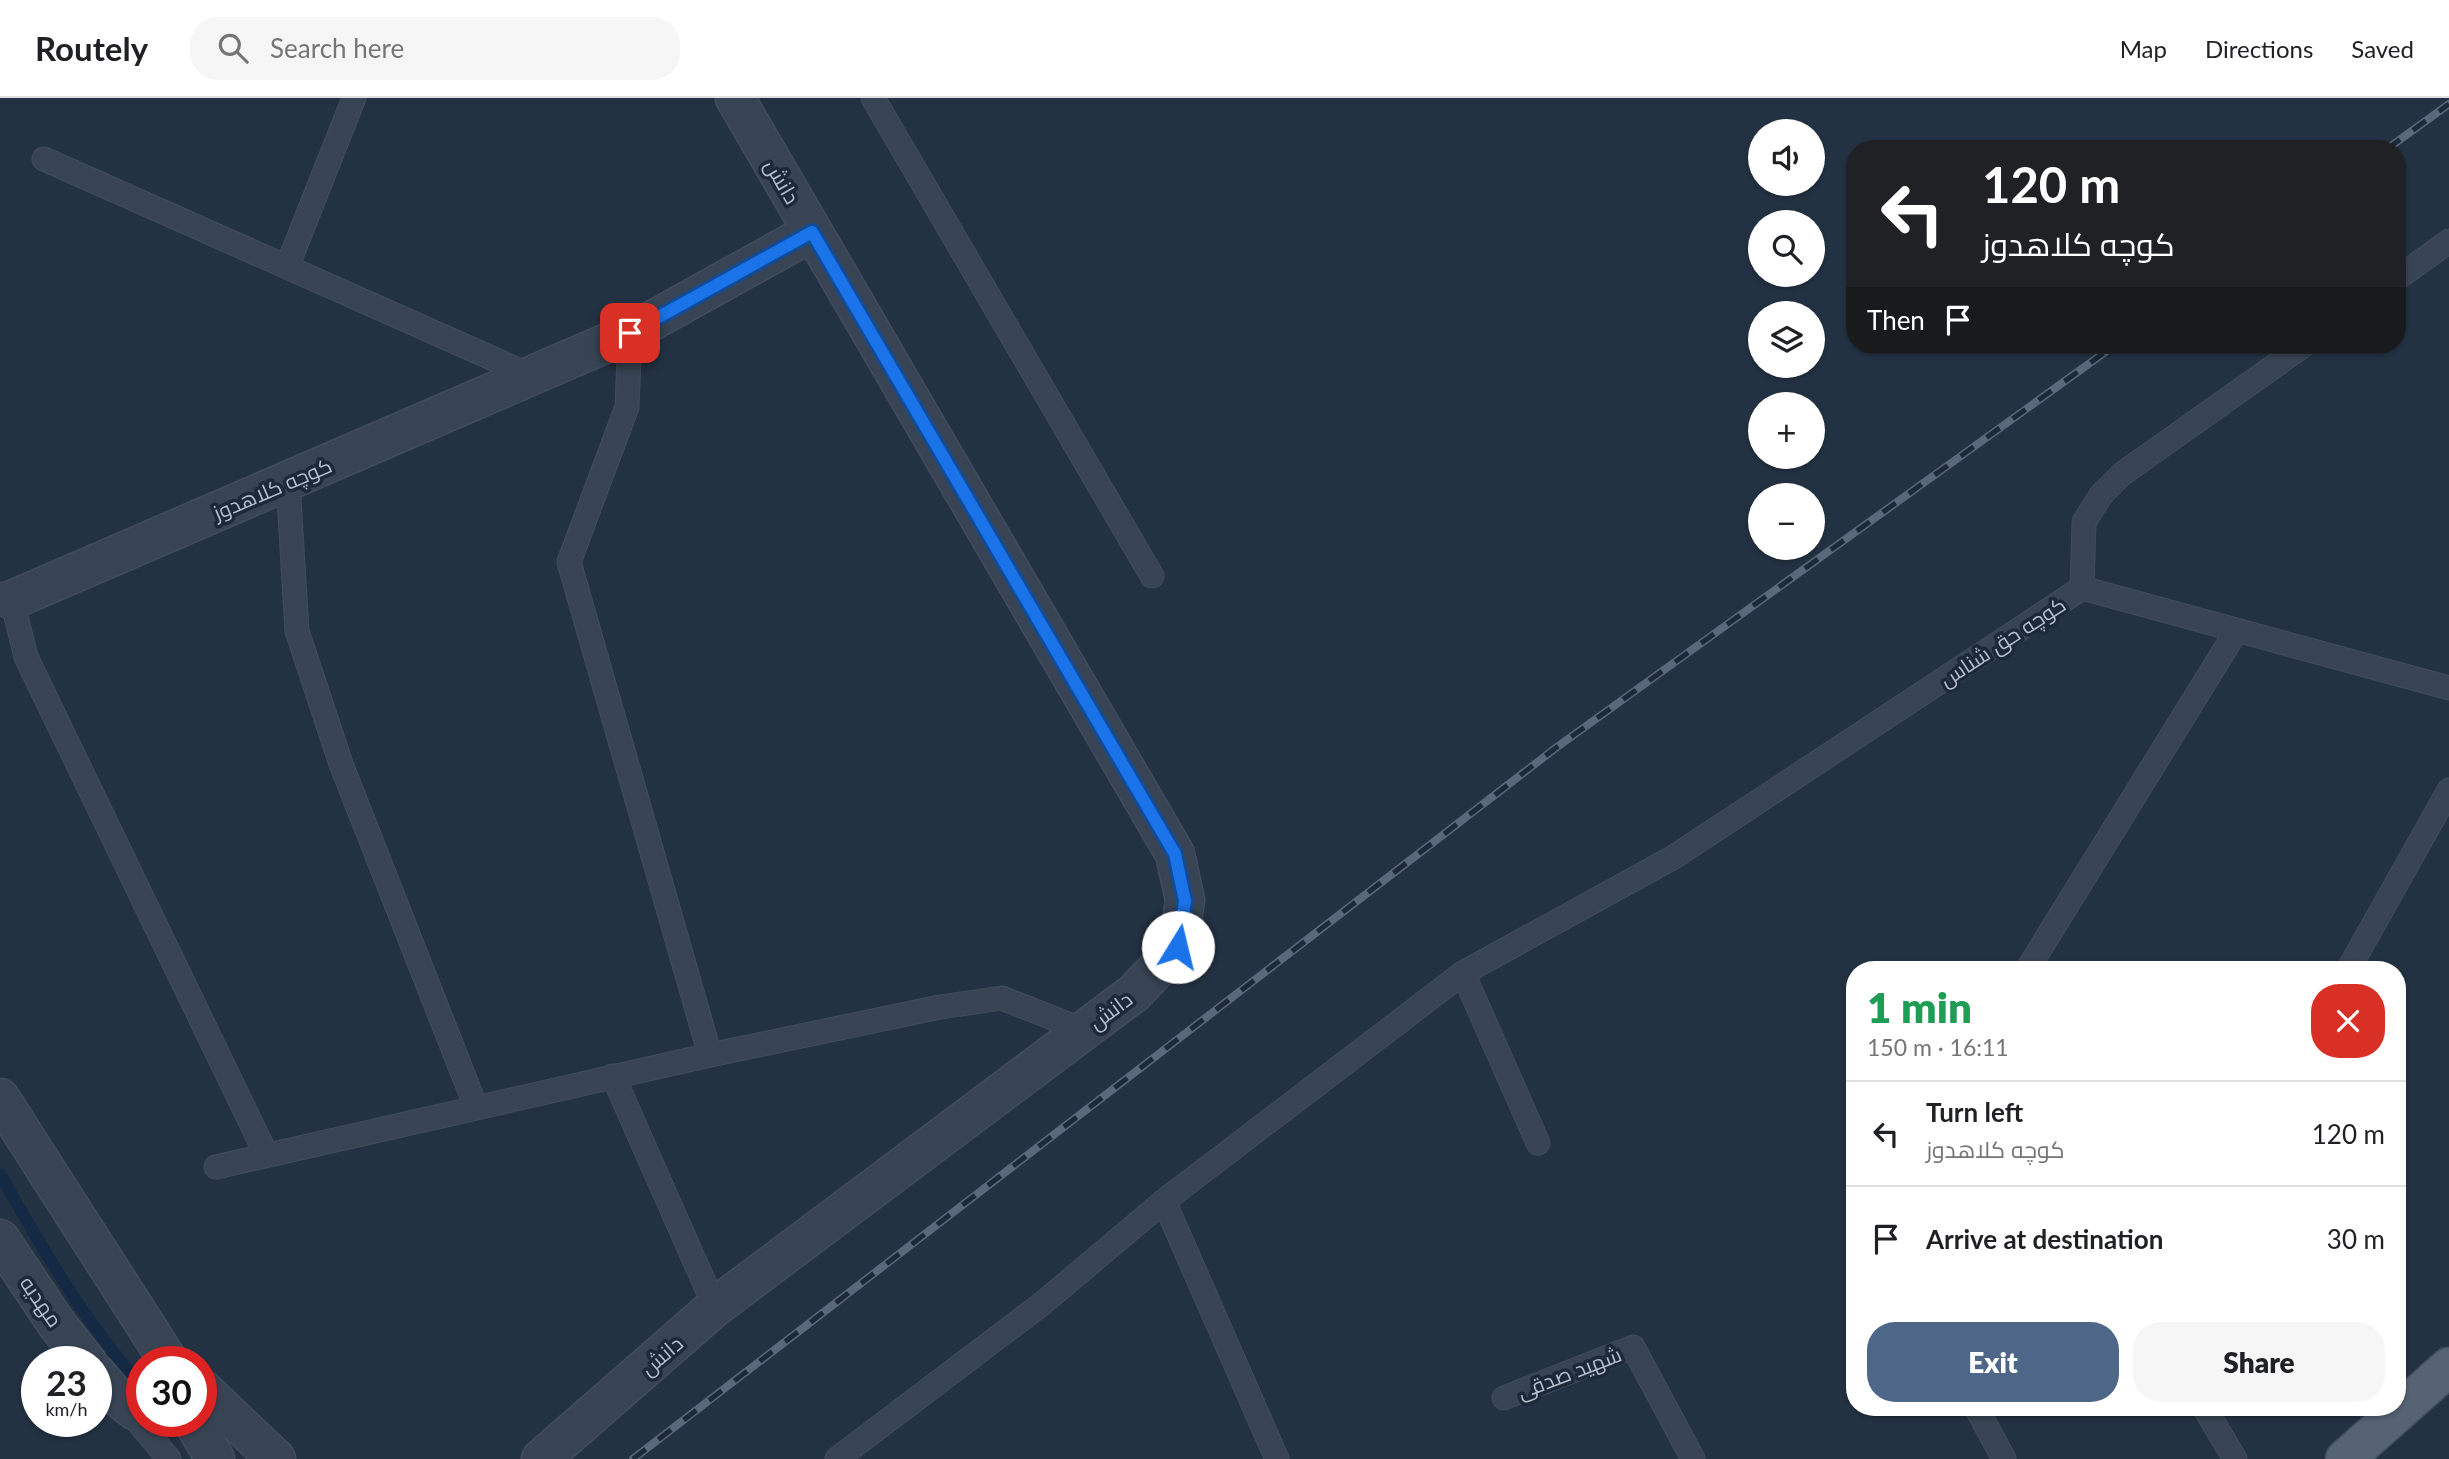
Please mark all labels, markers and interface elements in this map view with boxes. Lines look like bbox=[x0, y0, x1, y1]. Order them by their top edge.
search box bbox=[190, 17, 680, 80]
text: Routely bbox=[35, 28, 148, 68]
icon: search bbox=[214, 29, 252, 67]
text: Search here bbox=[270, 32, 404, 64]
text: Map bbox=[2120, 34, 2167, 63]
text: Directions bbox=[2205, 34, 2313, 63]
text: Saved bbox=[2351, 34, 2414, 63]
map controls bbox=[1748, 119, 1825, 560]
button: sound bbox=[1748, 119, 1825, 196]
street label: دانش bbox=[759, 154, 806, 209]
text: 120 m bbox=[1982, 155, 2120, 213]
icon: left bbox=[1867, 168, 1958, 259]
button: search bbox=[1748, 210, 1825, 287]
text: کوچه کلاهدوز bbox=[1982, 224, 2175, 263]
button: layers bbox=[1748, 301, 1825, 378]
icon: arrive bbox=[1939, 301, 1977, 339]
pin bbox=[600, 303, 660, 363]
text: Then bbox=[1867, 304, 1925, 336]
icon: arrive bbox=[611, 314, 649, 352]
button: + bbox=[1748, 392, 1825, 469]
street label: کوچه کلاهدوز bbox=[208, 452, 336, 527]
button: − bbox=[1748, 483, 1825, 560]
street label: کوچه حق شناس bbox=[1934, 591, 2071, 694]
position arrow bbox=[1141, 910, 1215, 984]
text: 1 min bbox=[1867, 982, 1972, 1032]
button: close bbox=[2311, 984, 2385, 1058]
street label: دانش bbox=[1083, 986, 1138, 1036]
text: 150 m · 16:11 bbox=[1867, 1033, 2009, 1061]
text: Turn left bbox=[1926, 1096, 2023, 1128]
icon: left bbox=[1867, 1115, 1905, 1153]
text: 120 m bbox=[2312, 1118, 2385, 1150]
text: کوچه کلاهدوز bbox=[1926, 1135, 2065, 1163]
icon: arrive bbox=[1867, 1220, 1905, 1258]
text: Arrive at destination bbox=[1926, 1223, 2163, 1255]
text: 30 m bbox=[2327, 1223, 2385, 1255]
street label: مهدیه bbox=[14, 1271, 68, 1332]
button: Exit bbox=[1867, 1322, 2119, 1402]
button: Share bbox=[2133, 1322, 2385, 1402]
street label: دانش bbox=[635, 1330, 688, 1382]
street label: شهید صدقی bbox=[1513, 1341, 1625, 1405]
speed limit sign: 30 bbox=[126, 1346, 217, 1437]
text: 23 bbox=[46, 1361, 87, 1403]
text: km/h bbox=[45, 1398, 88, 1420]

